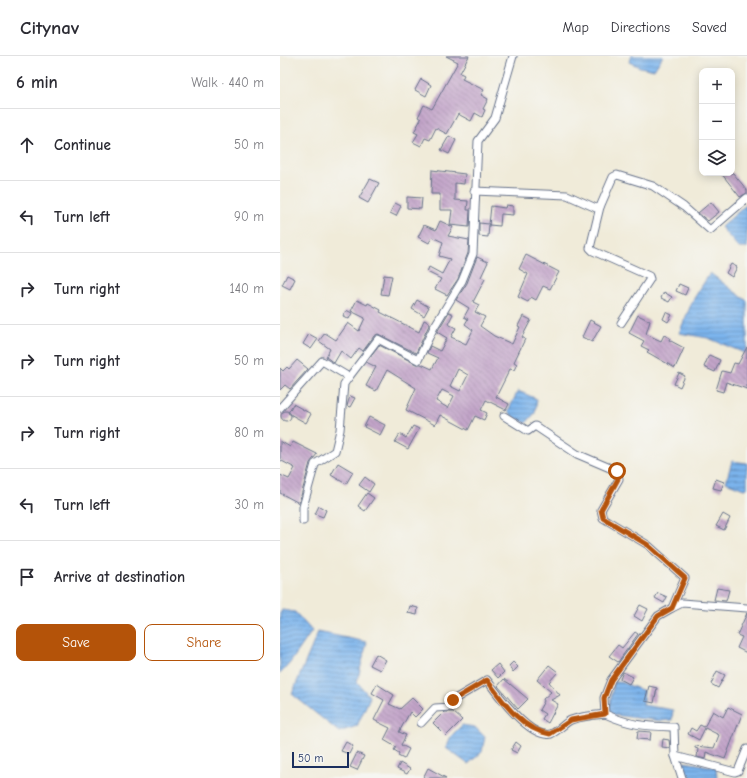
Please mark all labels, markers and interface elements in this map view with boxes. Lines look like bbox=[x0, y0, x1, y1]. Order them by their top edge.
text: Citynav bbox=[20, 17, 79, 39]
text: Map bbox=[562, 19, 589, 36]
text: Directions bbox=[611, 19, 670, 36]
text: Saved bbox=[692, 19, 727, 36]
map controls bbox=[699, 68, 735, 176]
button: + bbox=[699, 68, 735, 104]
text: 6 min bbox=[16, 73, 58, 92]
text: Walk · 440 m bbox=[191, 75, 264, 90]
button: − bbox=[699, 104, 735, 140]
icon: ahead bbox=[16, 134, 38, 156]
text: Continue bbox=[54, 136, 111, 154]
text: 50 m bbox=[234, 137, 264, 152]
button: layers bbox=[699, 140, 735, 176]
icon: left bbox=[16, 206, 38, 228]
text: Turn left bbox=[54, 208, 110, 226]
text: 90 m bbox=[234, 209, 264, 224]
icon: right bbox=[16, 278, 38, 300]
text: Turn right bbox=[54, 280, 120, 298]
text: 140 m bbox=[230, 281, 264, 296]
icon: right bbox=[16, 350, 38, 372]
text: Turn right bbox=[54, 352, 120, 370]
text: 50 m bbox=[234, 353, 264, 368]
icon: right bbox=[16, 422, 38, 444]
text: Turn right bbox=[54, 424, 120, 442]
text: 80 m bbox=[234, 425, 264, 440]
route start bbox=[608, 462, 626, 480]
icon: left bbox=[16, 494, 38, 516]
text: Turn left bbox=[54, 496, 110, 514]
text: 30 m bbox=[234, 497, 264, 512]
icon: arrive bbox=[16, 566, 38, 588]
text: Arrive at destination bbox=[54, 568, 185, 586]
button: Save bbox=[16, 624, 136, 661]
button: Share bbox=[144, 624, 264, 661]
route end bbox=[444, 691, 462, 709]
scale bar bbox=[292, 750, 349, 769]
text: 50 m bbox=[298, 752, 323, 765]

